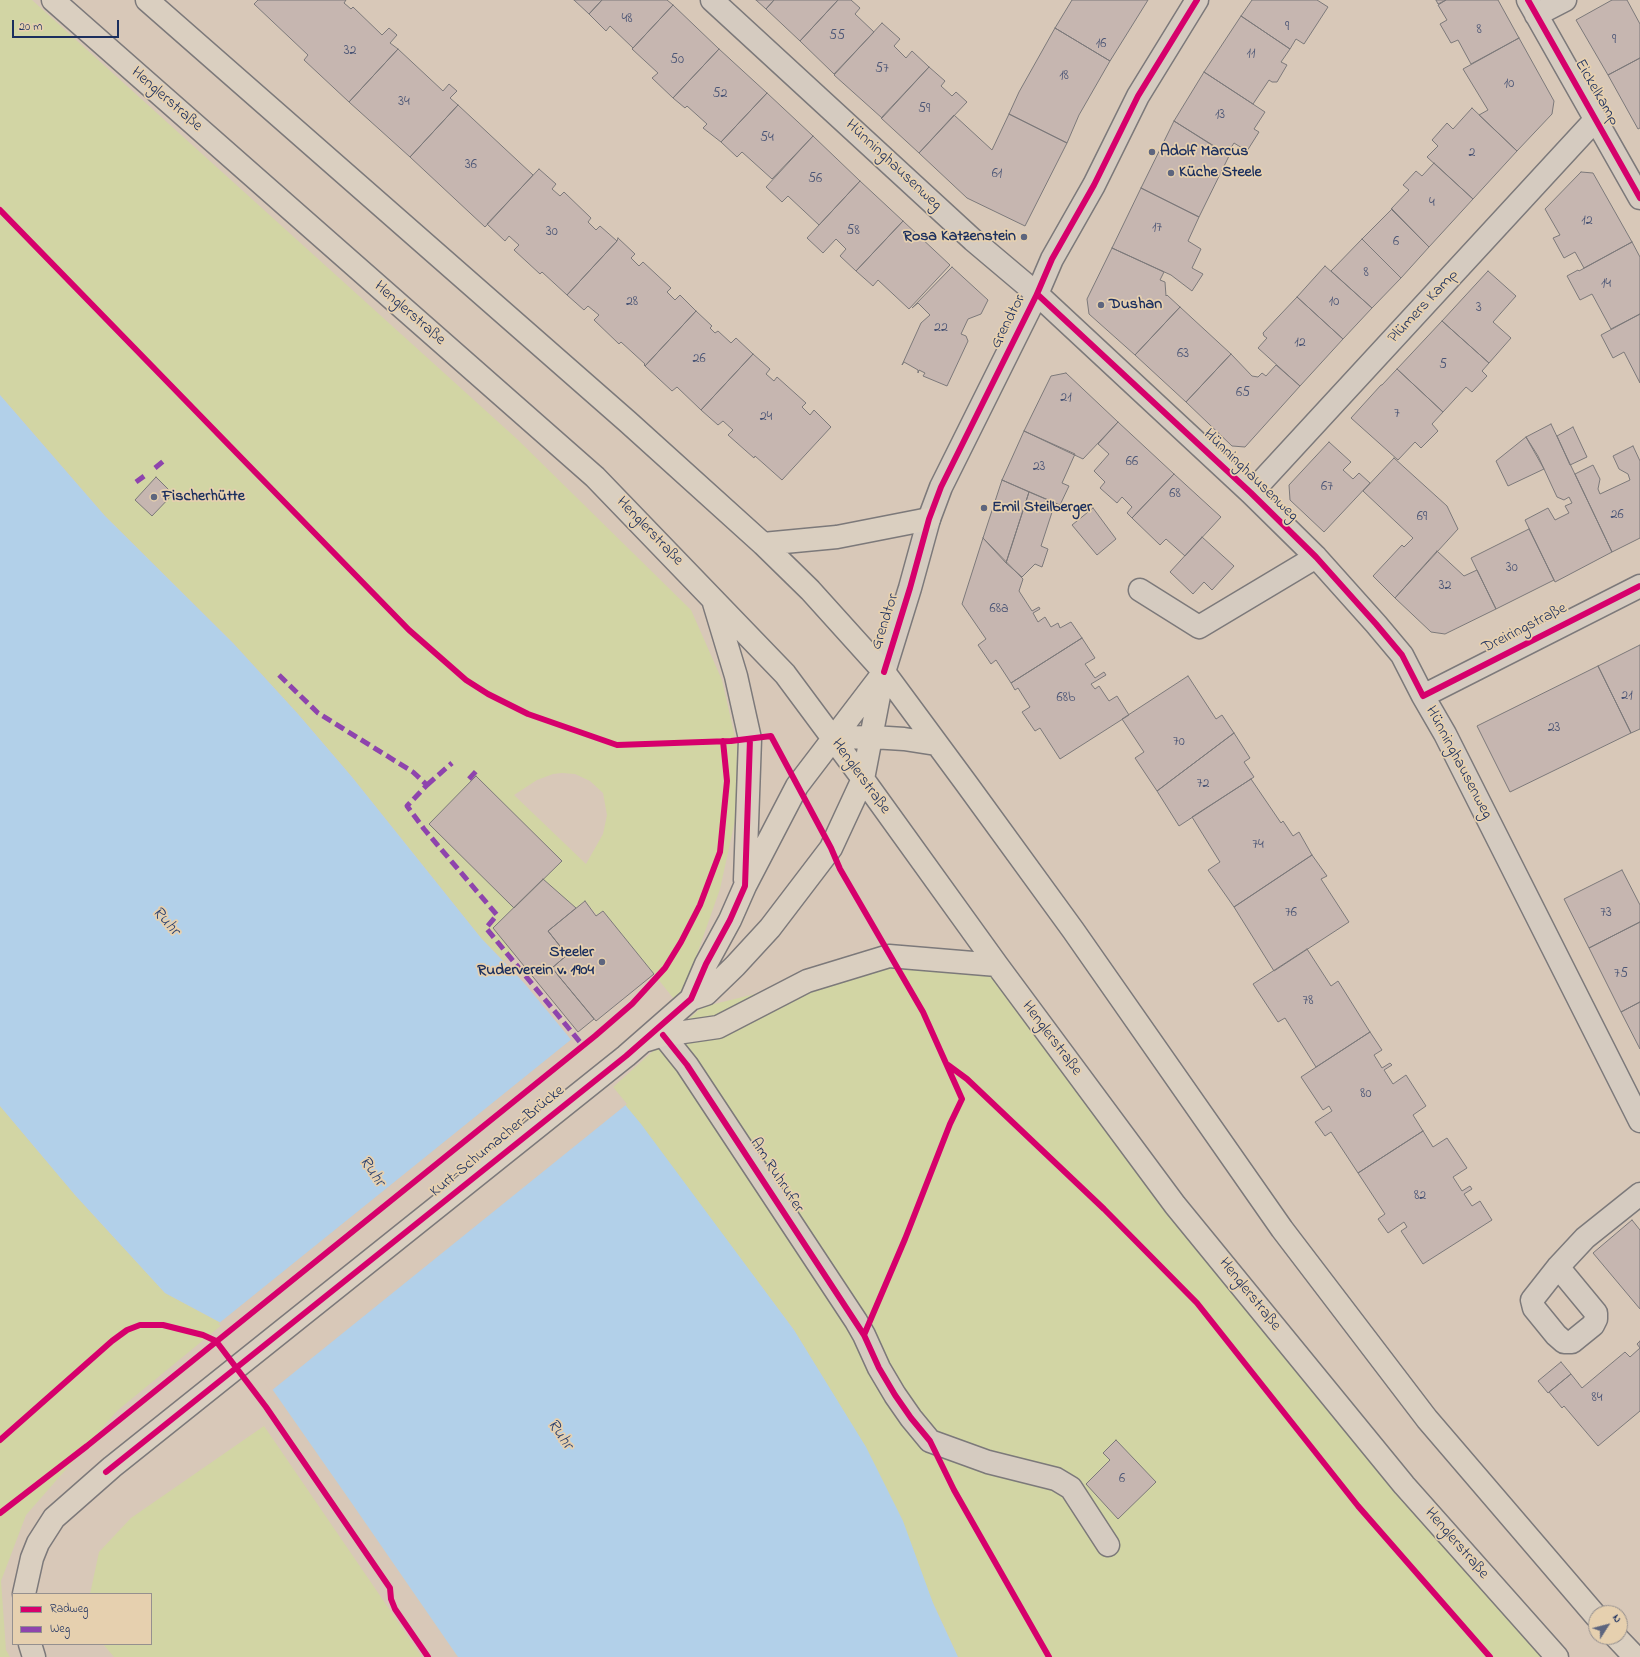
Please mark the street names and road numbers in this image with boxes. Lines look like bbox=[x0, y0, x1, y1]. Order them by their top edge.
street label: Eickelkamp bbox=[1569, 56, 1623, 130]
street label: Henglerstraße bbox=[126, 64, 206, 136]
street label: Hünninghausenweg bbox=[841, 116, 945, 216]
street label: Plümers Kamp bbox=[1385, 266, 1463, 348]
street label: Henglerstraße bbox=[369, 278, 449, 350]
street label: Grendtor bbox=[987, 292, 1031, 352]
street label: Hünninghausenweg bbox=[1198, 426, 1302, 526]
street label: Henglerstraße bbox=[611, 494, 687, 570]
street label: Grendtor bbox=[868, 592, 904, 652]
street label: Dreiringstraße bbox=[1480, 599, 1570, 659]
street label: Hünninghausenweg bbox=[1420, 703, 1496, 823]
street label: Henglerstraße bbox=[826, 736, 894, 818]
street label: Henglerstraße bbox=[1017, 998, 1085, 1080]
street label: Kurt-Schumacher-Brücke bbox=[427, 1082, 569, 1202]
street label: Am Ruhrufer bbox=[745, 1135, 807, 1217]
street label: Henglerstraße bbox=[1214, 1255, 1284, 1335]
street label: Henglerstraße bbox=[1420, 1504, 1492, 1584]

